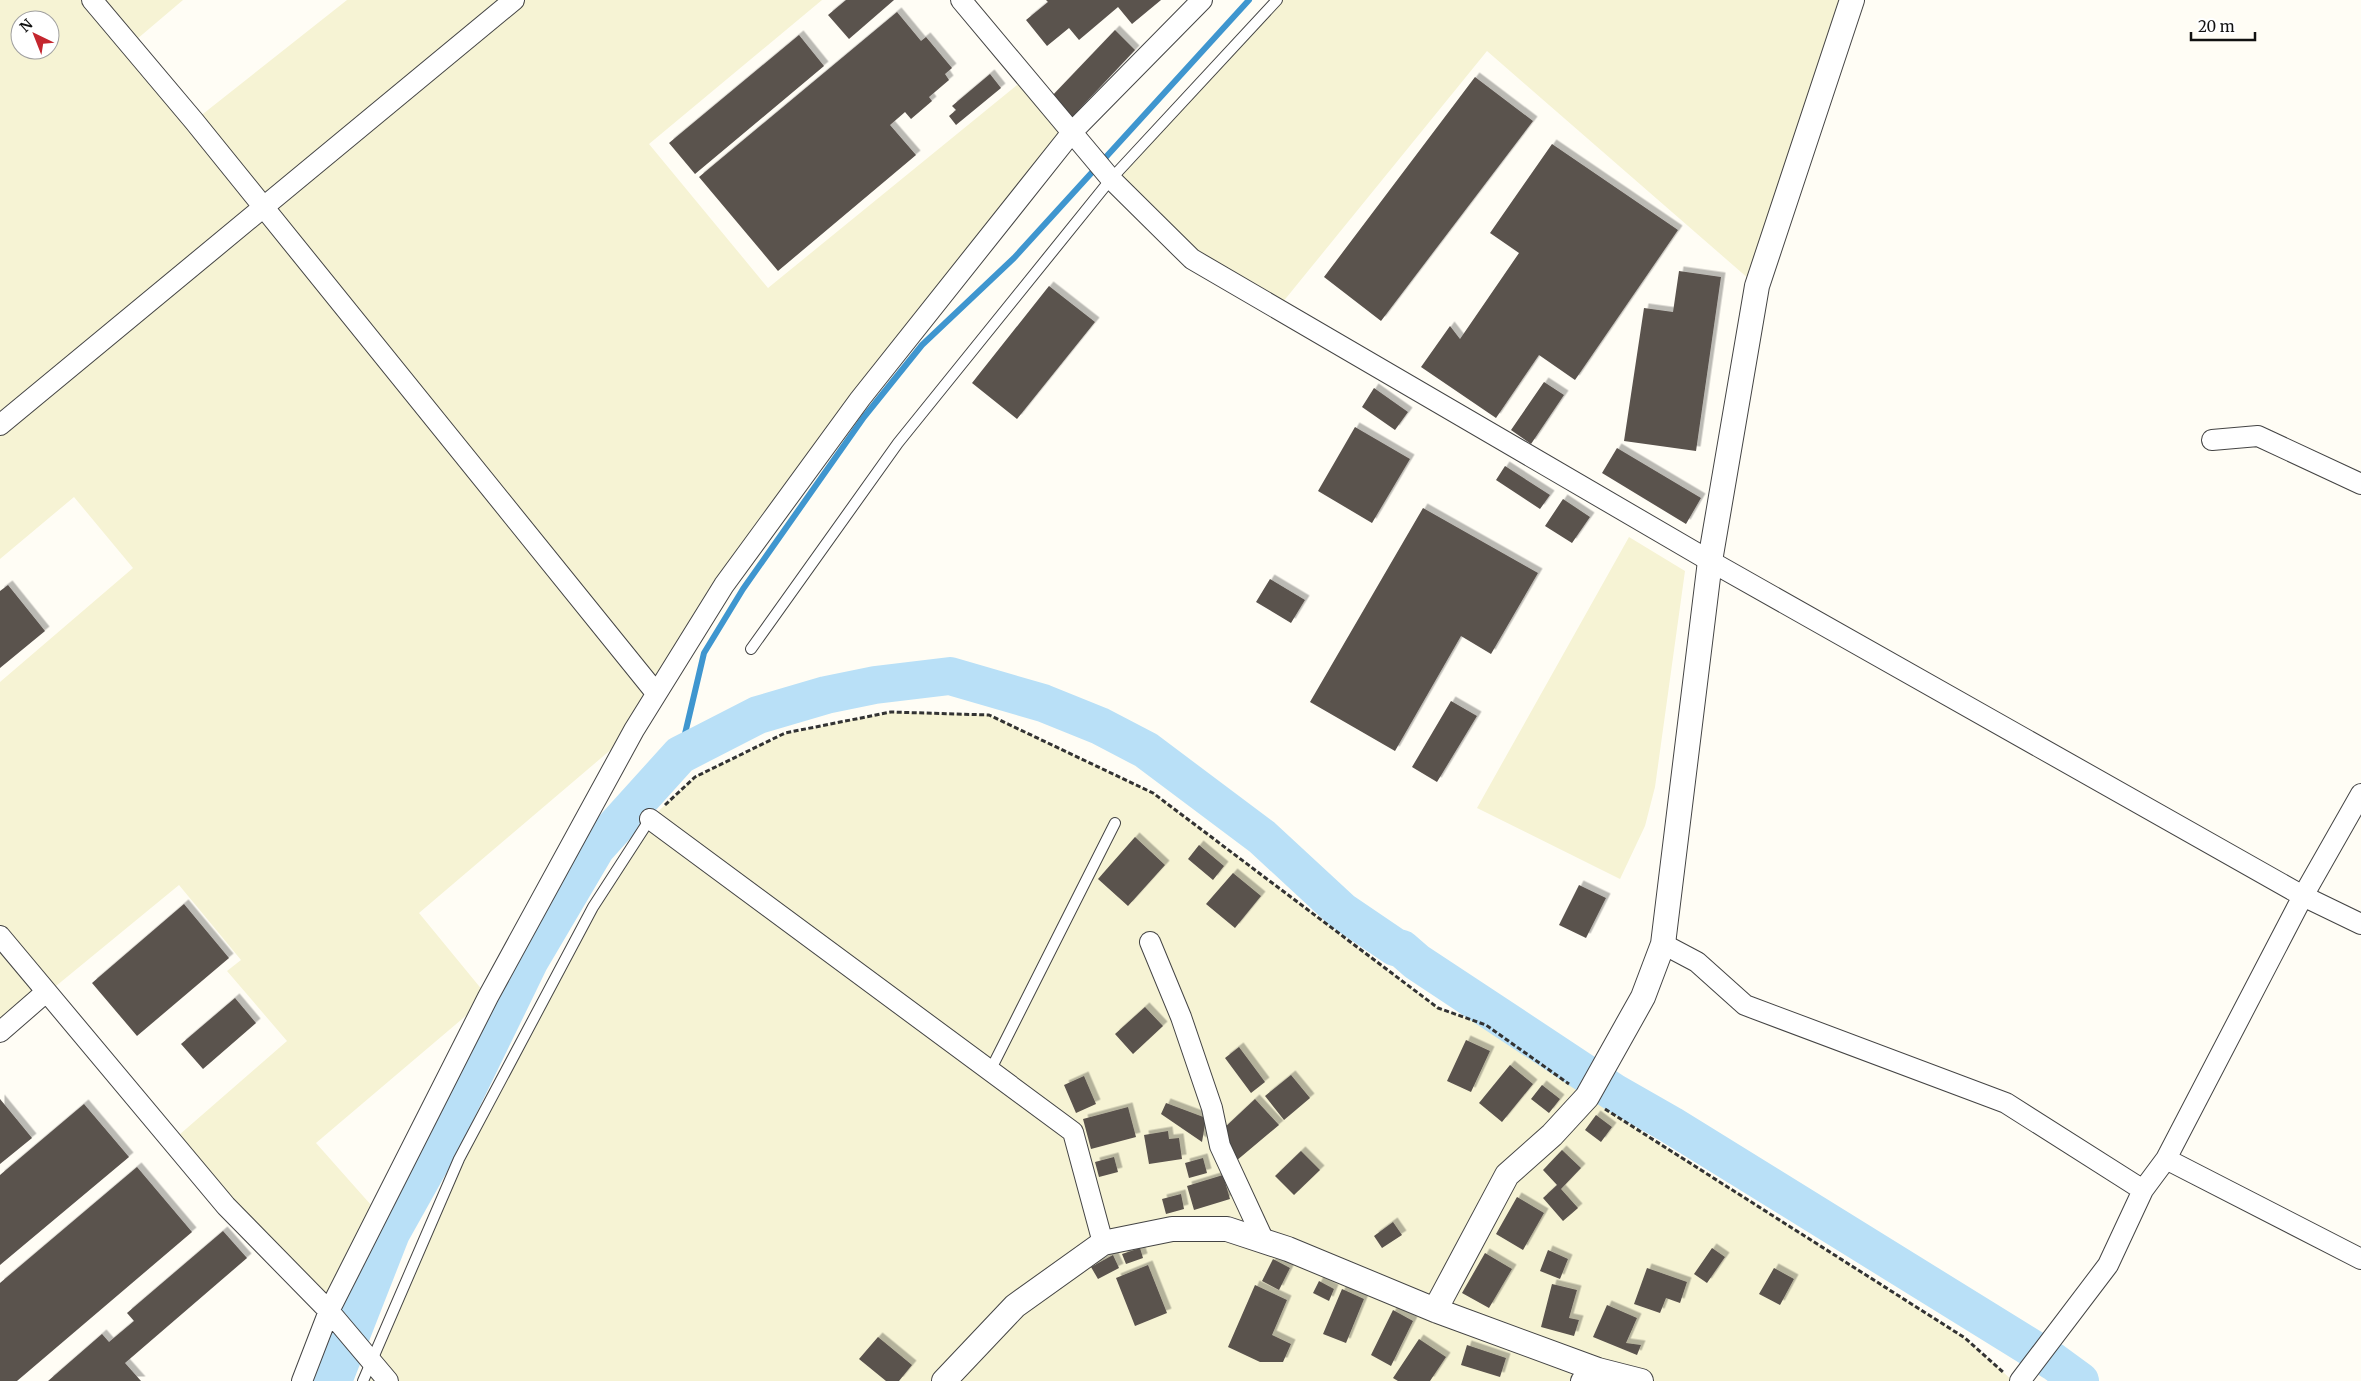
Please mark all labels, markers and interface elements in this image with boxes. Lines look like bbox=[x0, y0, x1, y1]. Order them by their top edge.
north arrow bbox=[10, 10, 60, 60]
scale bar bbox=[2191, 10, 2255, 42]
text: N bbox=[16, 15, 36, 36]
text: 20 m bbox=[2198, 17, 2235, 36]

